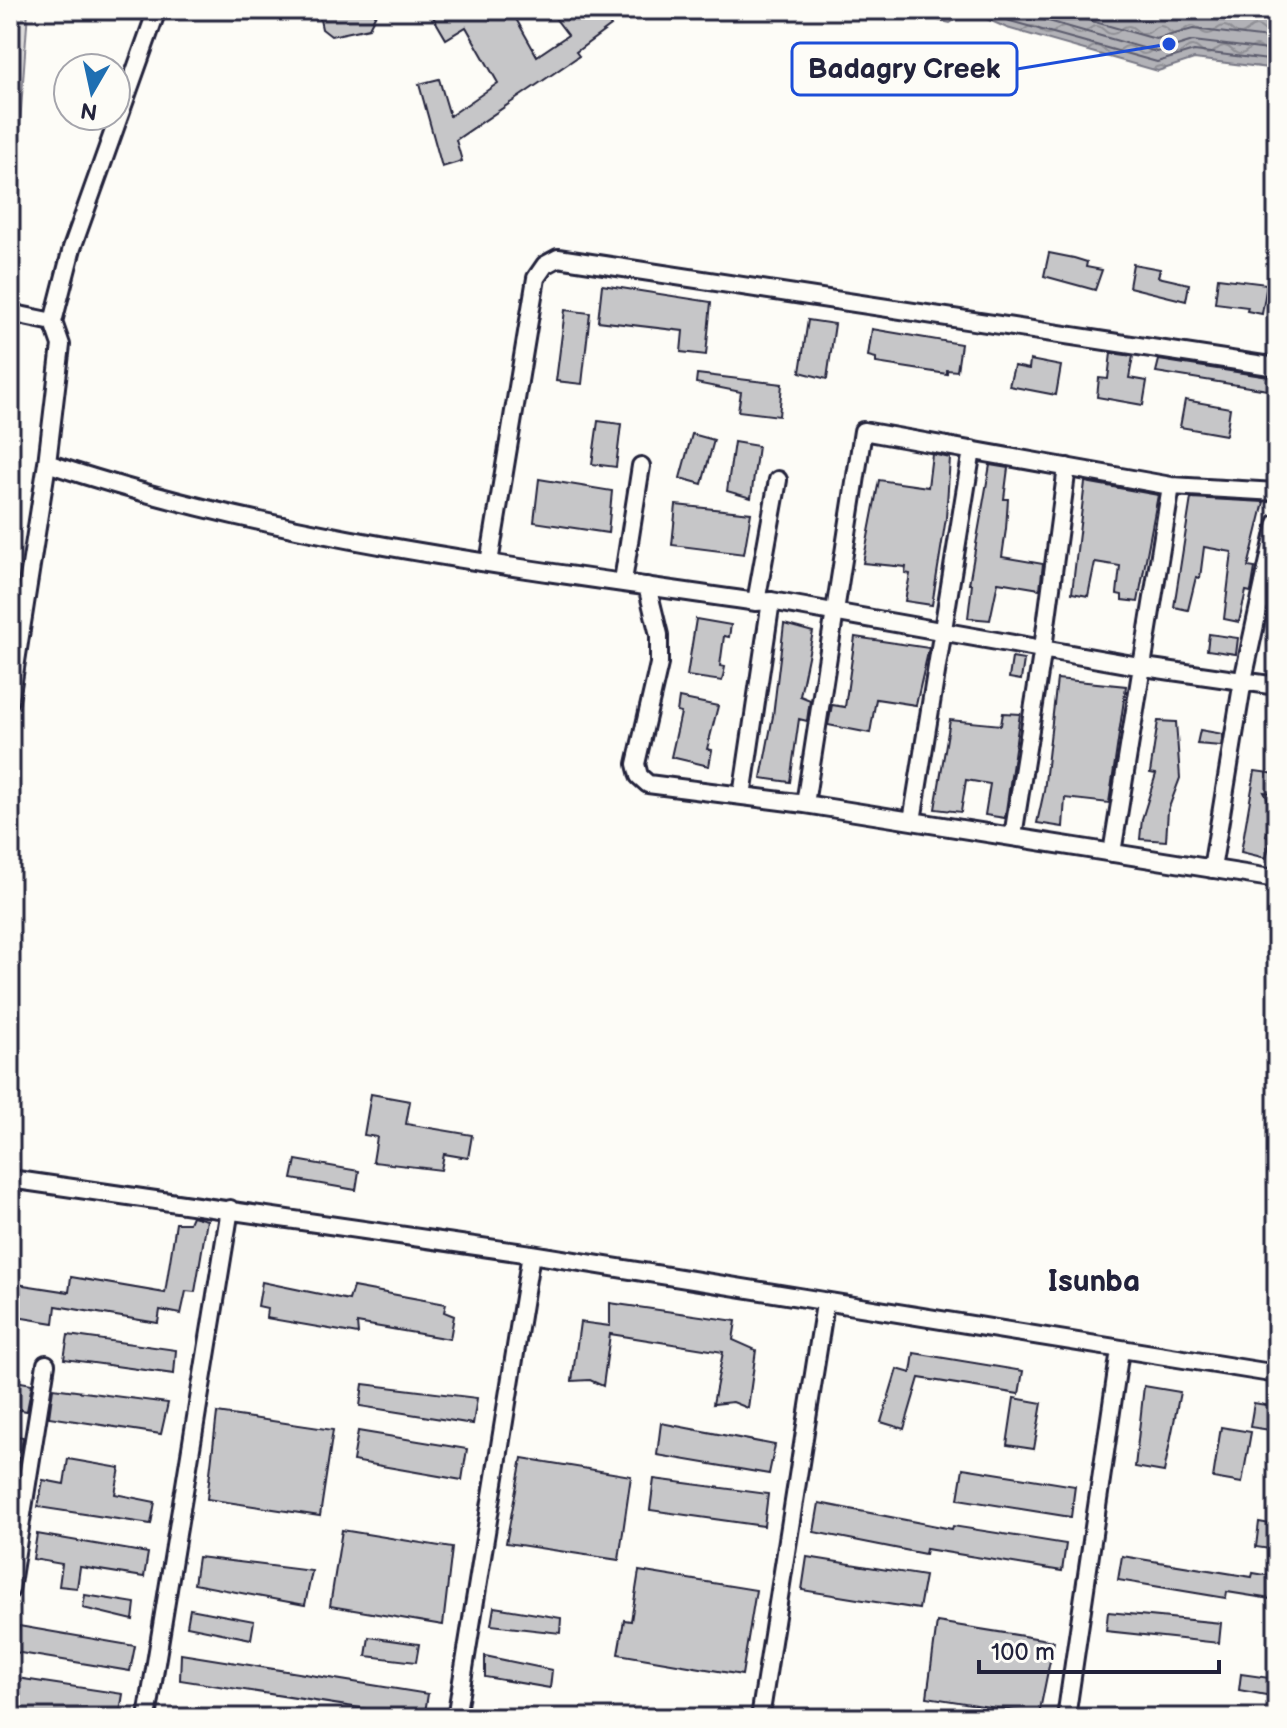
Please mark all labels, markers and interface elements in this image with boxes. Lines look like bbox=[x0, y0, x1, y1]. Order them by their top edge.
callout: Badagry Creek bbox=[792, 43, 1017, 95]
north arrow bbox=[52, 52, 132, 132]
text: Badagry Creek bbox=[808, 53, 1001, 86]
text: N bbox=[79, 96, 99, 125]
district label: Isunba bbox=[1048, 1264, 1140, 1300]
scale bar bbox=[979, 1624, 1219, 1674]
text: 100 m bbox=[991, 1638, 1055, 1667]

